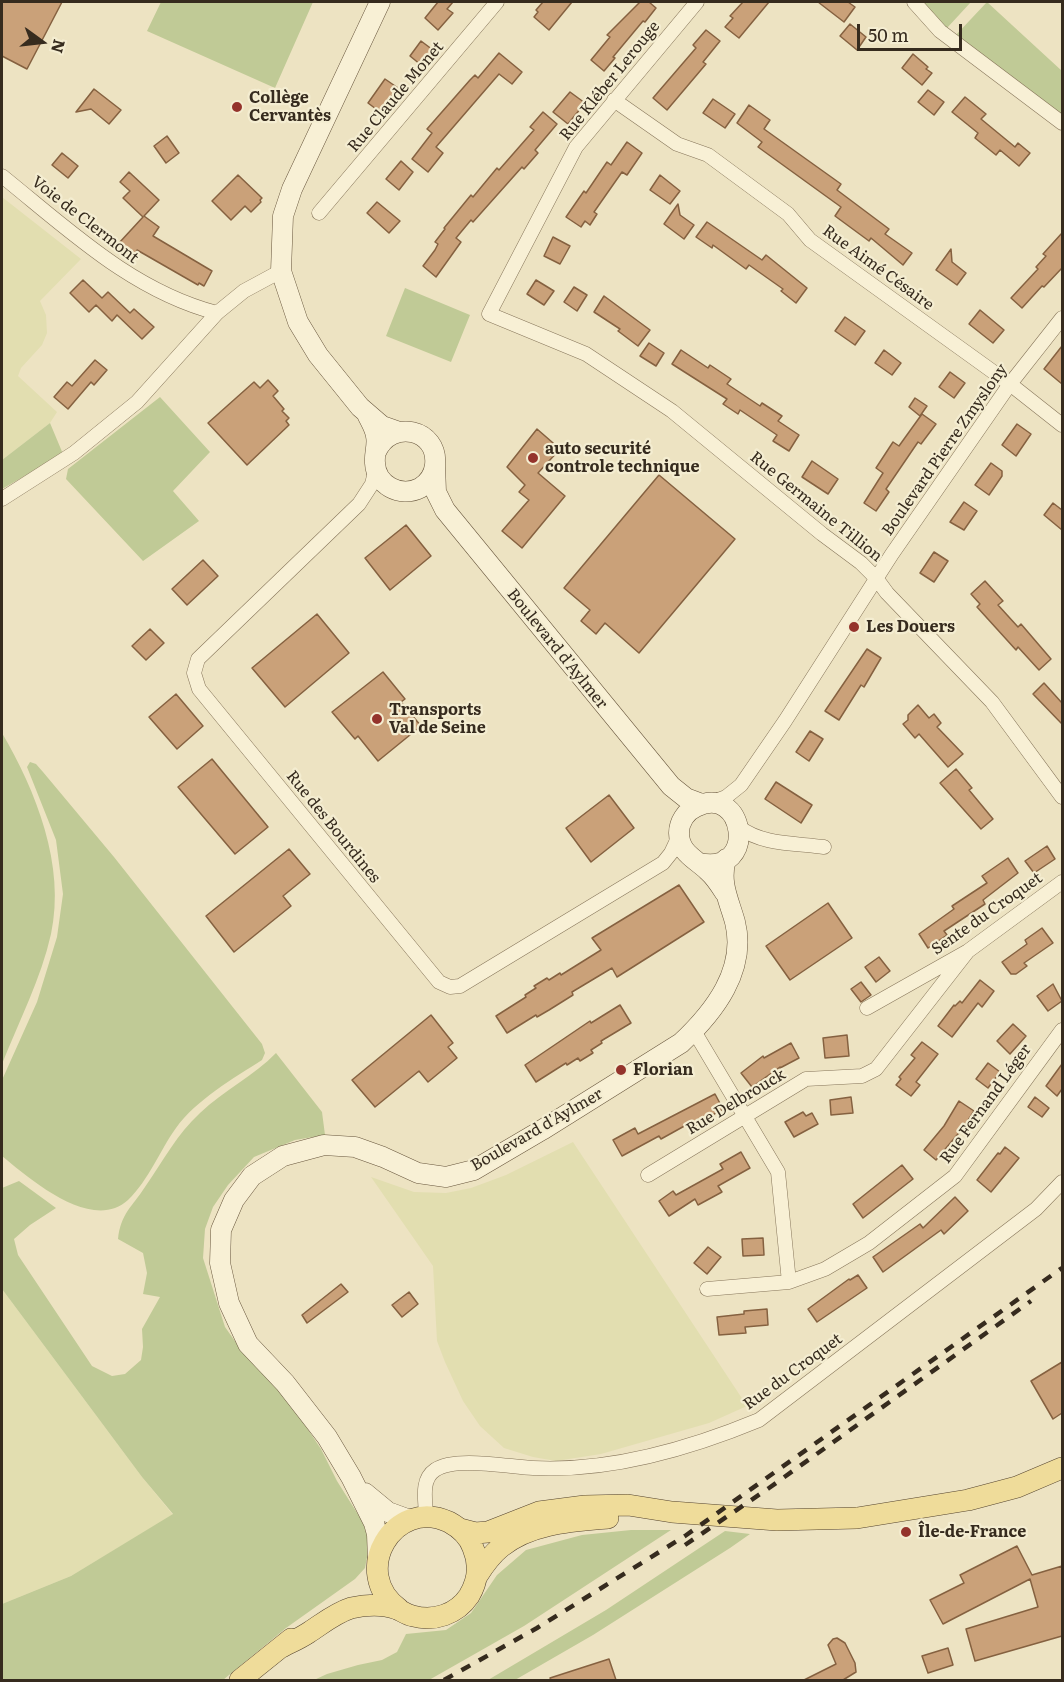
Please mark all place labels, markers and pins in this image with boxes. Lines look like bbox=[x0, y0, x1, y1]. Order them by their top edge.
place label: Collège Cervantès bbox=[249, 88, 331, 126]
marker: Collège Cervantès bbox=[230, 100, 244, 114]
place label: auto securité controle technique bbox=[545, 439, 700, 477]
marker: auto securité controle technique bbox=[526, 451, 540, 465]
place label: Les Douers bbox=[866, 617, 955, 637]
marker: Les Douers bbox=[847, 620, 861, 634]
place label: Transports Val de Seine bbox=[389, 700, 486, 738]
marker: Transports Val de Seine bbox=[370, 712, 384, 726]
place label: Florian bbox=[633, 1060, 693, 1080]
marker: Florian bbox=[614, 1063, 628, 1077]
place label: Île-de-France bbox=[918, 1522, 1026, 1542]
marker: Île-de-France bbox=[899, 1525, 913, 1539]

